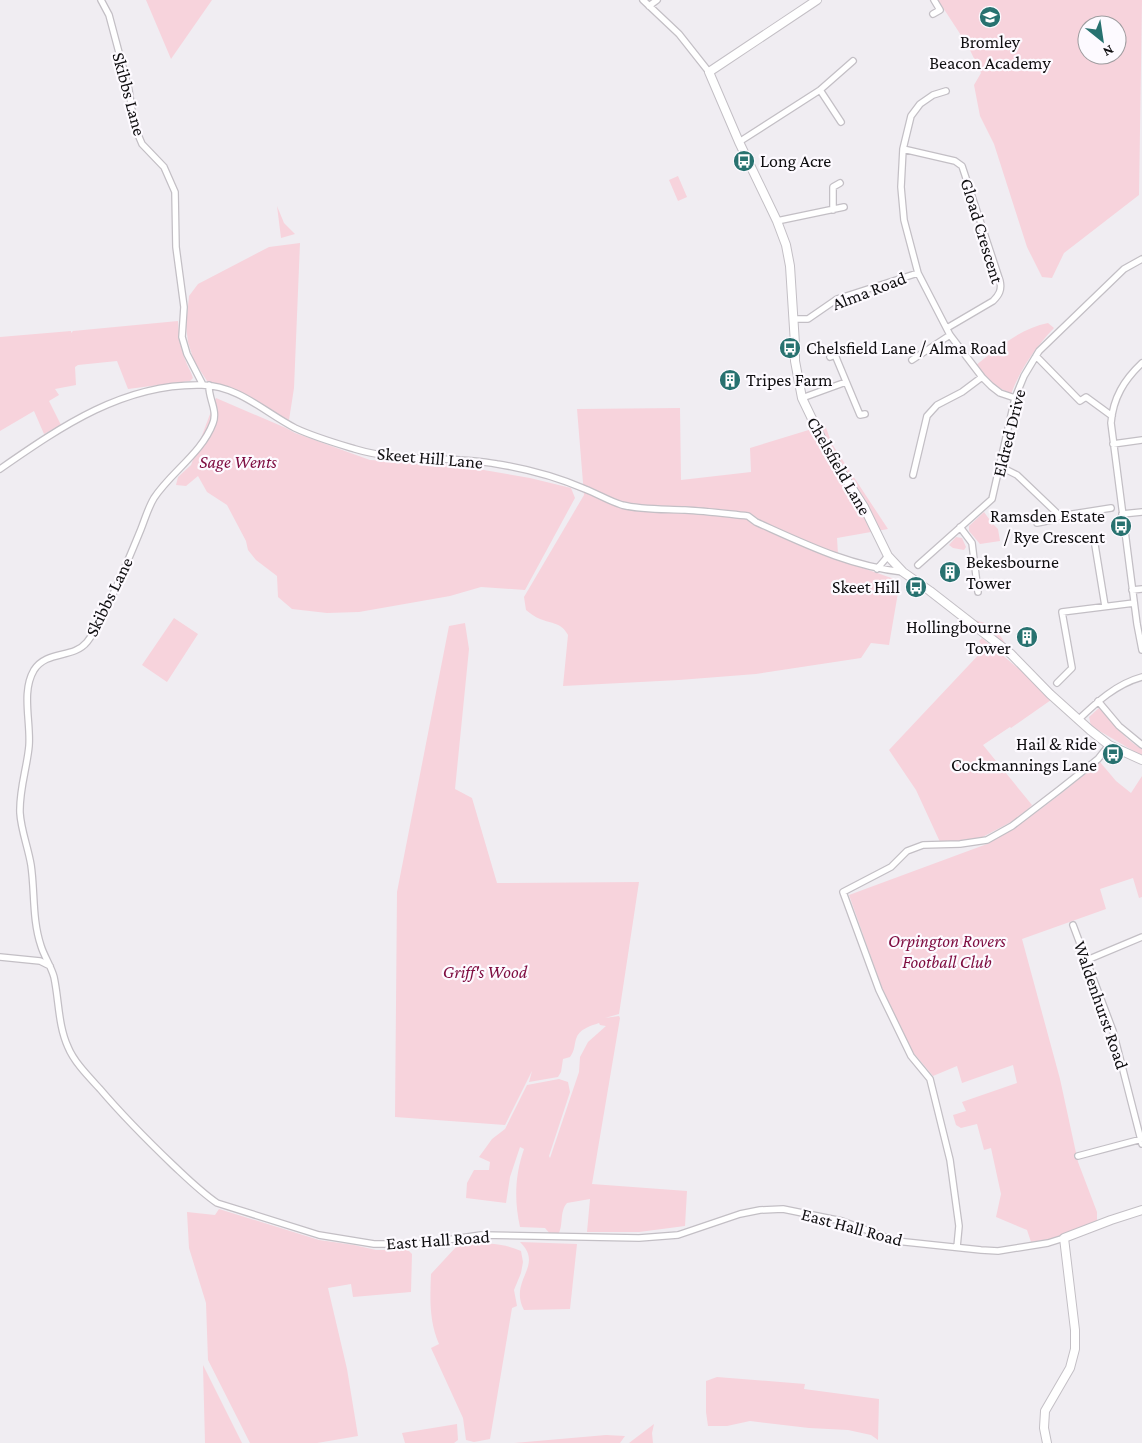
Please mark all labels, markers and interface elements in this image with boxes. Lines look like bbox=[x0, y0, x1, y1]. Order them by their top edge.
school or university icon: Bromley Beacon Academy bbox=[978, 5, 1002, 29]
north arrow bbox=[1077, 15, 1127, 65]
place label: Bromley Beacon Academy bbox=[929, 32, 1051, 73]
text: N bbox=[1100, 42, 1117, 61]
street label: Skibbs Lane bbox=[108, 50, 150, 138]
bus stop icon: Long Acre bbox=[732, 149, 756, 173]
place label: Long Acre bbox=[760, 151, 831, 171]
street label: Gload Crescent bbox=[957, 176, 1008, 287]
street label: Alma Road bbox=[829, 268, 909, 314]
bus stop icon: Chelsfield Lane / Alma Road bbox=[778, 336, 802, 360]
place label: Chelsfield Lane / Alma Road bbox=[806, 338, 1007, 358]
building icon: Tripes Farm bbox=[718, 368, 742, 392]
place label: Tripes Farm bbox=[746, 370, 833, 390]
street label: Eldred Drive bbox=[988, 387, 1030, 479]
street label: Chelsfield Lane bbox=[803, 413, 875, 519]
street label: Skeet Hill Lane bbox=[376, 443, 484, 473]
park label: Sage Wents bbox=[199, 452, 277, 472]
place label: Ramsden Estate / Rye Crescent bbox=[990, 506, 1106, 547]
bus stop icon: Ramsden Estate / Rye Crescent bbox=[1109, 514, 1133, 538]
place label: Bekesbourne Tower bbox=[966, 552, 1059, 593]
street label: Skibbs Lane bbox=[81, 554, 137, 640]
building icon: Bekesbourne Tower bbox=[938, 560, 962, 584]
bus stop icon: Skeet Hill bbox=[904, 575, 928, 599]
place label: Skeet Hill bbox=[832, 577, 900, 597]
place label: Hollingbourne Tower bbox=[906, 617, 1012, 658]
building icon: Hollingbourne Tower bbox=[1015, 625, 1039, 649]
place label: Hail & Ride Cockmannings Lane bbox=[951, 734, 1097, 775]
bus stop icon: Hail & Ride Cockmannings Lane bbox=[1101, 742, 1125, 766]
park label: Orpington Rovers Football Club bbox=[888, 931, 1006, 972]
street label: Waldenhurst Road bbox=[1070, 938, 1132, 1072]
park label: Griff's Wood bbox=[443, 962, 528, 982]
street label: East Hall Road bbox=[799, 1204, 905, 1250]
street label: East Hall Road bbox=[385, 1226, 491, 1254]

